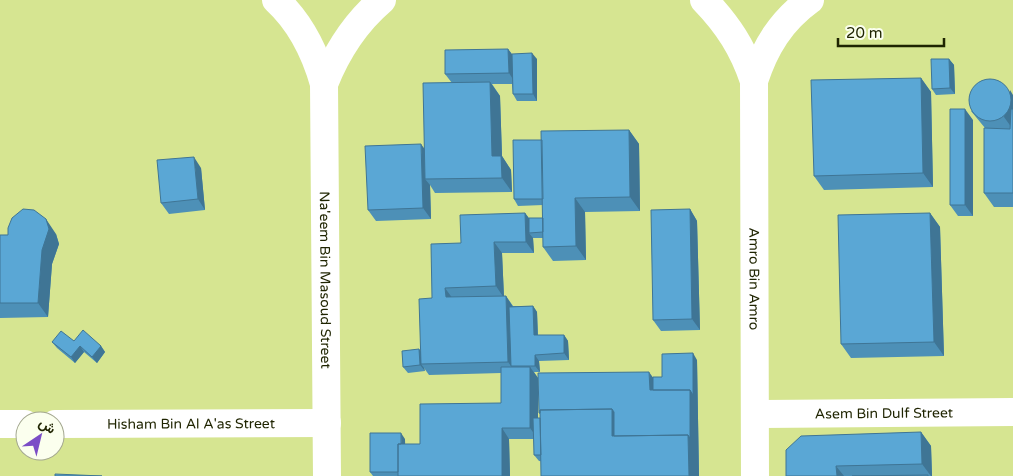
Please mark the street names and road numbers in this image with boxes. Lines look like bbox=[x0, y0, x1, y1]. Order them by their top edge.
street label: Na'eem Bin Masoud Street bbox=[316, 191, 335, 370]
street label: Amro Bin Amro bbox=[746, 228, 763, 330]
street label: Asem Bin Dulf Street bbox=[815, 404, 954, 422]
street label: Hisham Bin Al A'as Street bbox=[107, 415, 276, 432]

